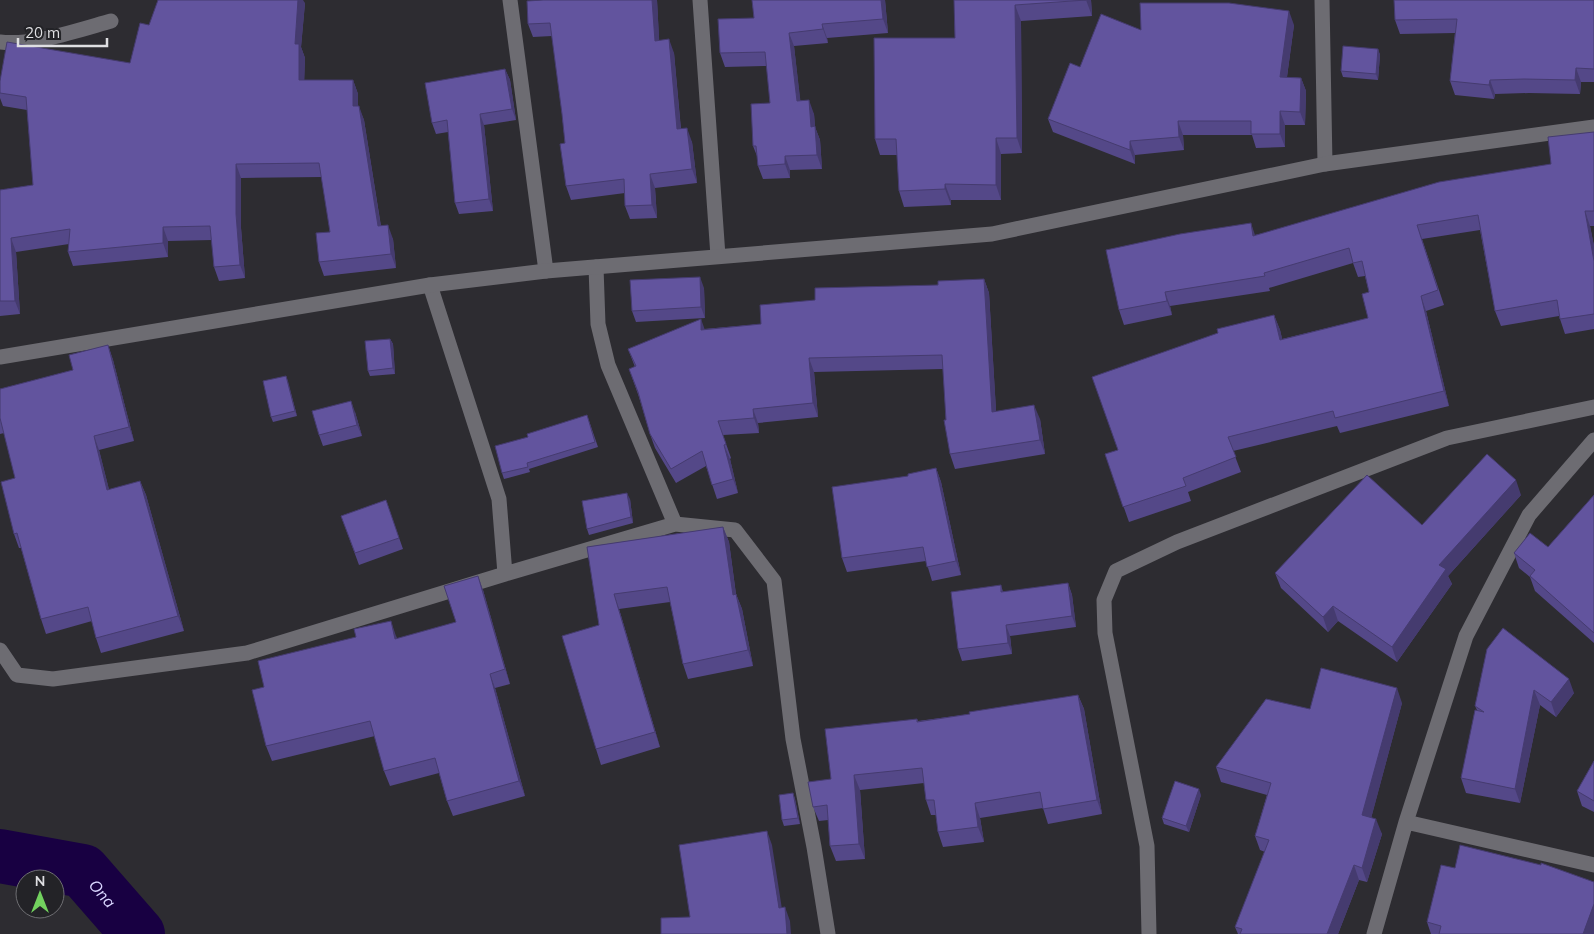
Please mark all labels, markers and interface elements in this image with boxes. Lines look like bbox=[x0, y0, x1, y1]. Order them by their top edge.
scale bar bbox=[18, 15, 106, 47]
text: 20 m bbox=[25, 23, 60, 42]
north arrow bbox=[15, 869, 65, 919]
text: N bbox=[35, 872, 45, 890]
water label: Ona bbox=[85, 875, 121, 912]

